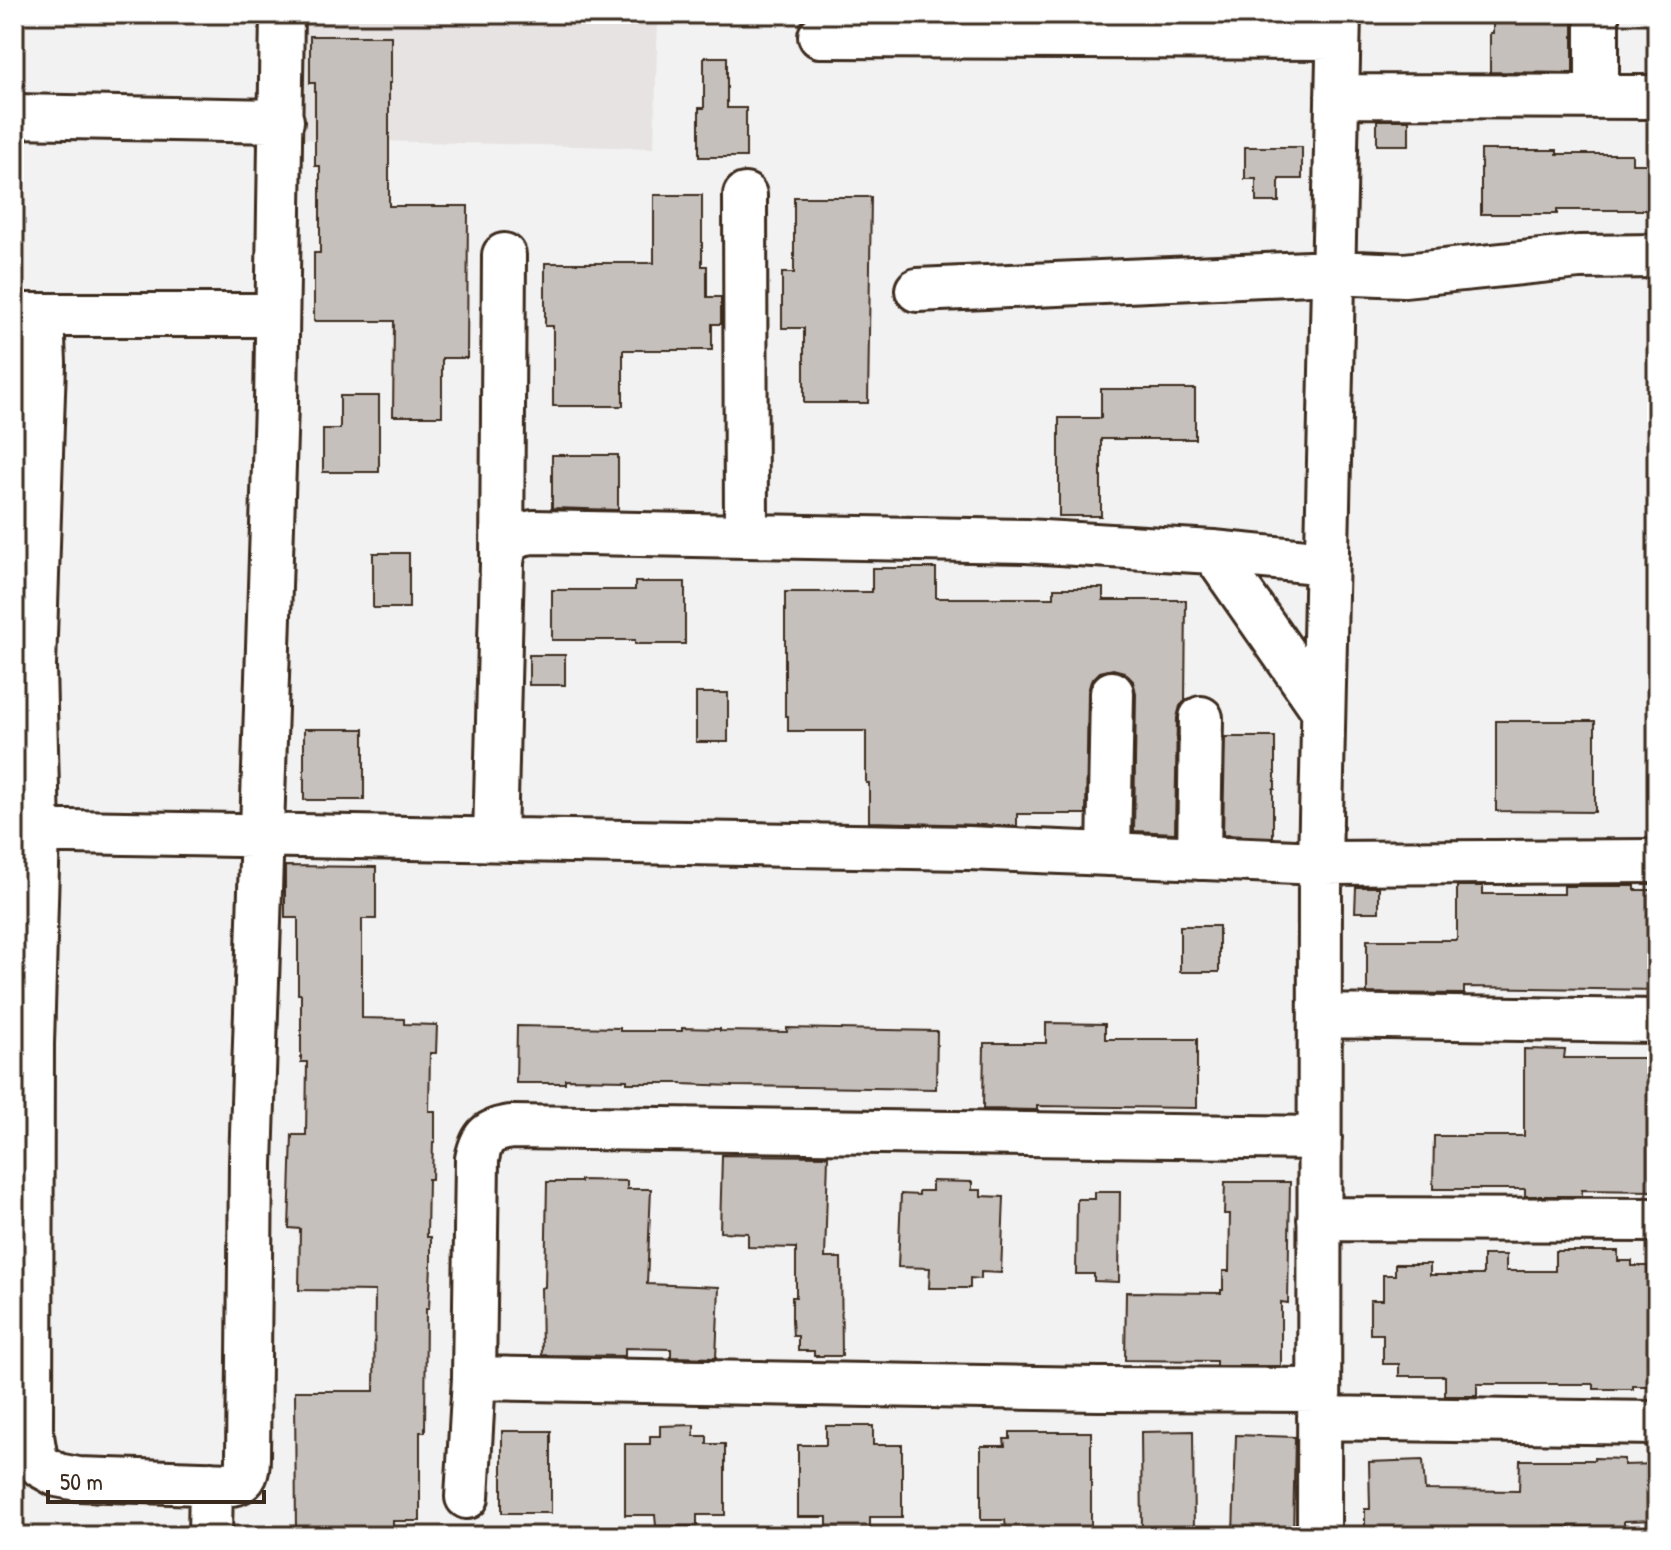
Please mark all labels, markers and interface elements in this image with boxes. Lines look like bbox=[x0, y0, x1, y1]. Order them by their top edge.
scale bar bbox=[48, 1454, 264, 1504]
text: 50 m bbox=[60, 1465, 103, 1497]

